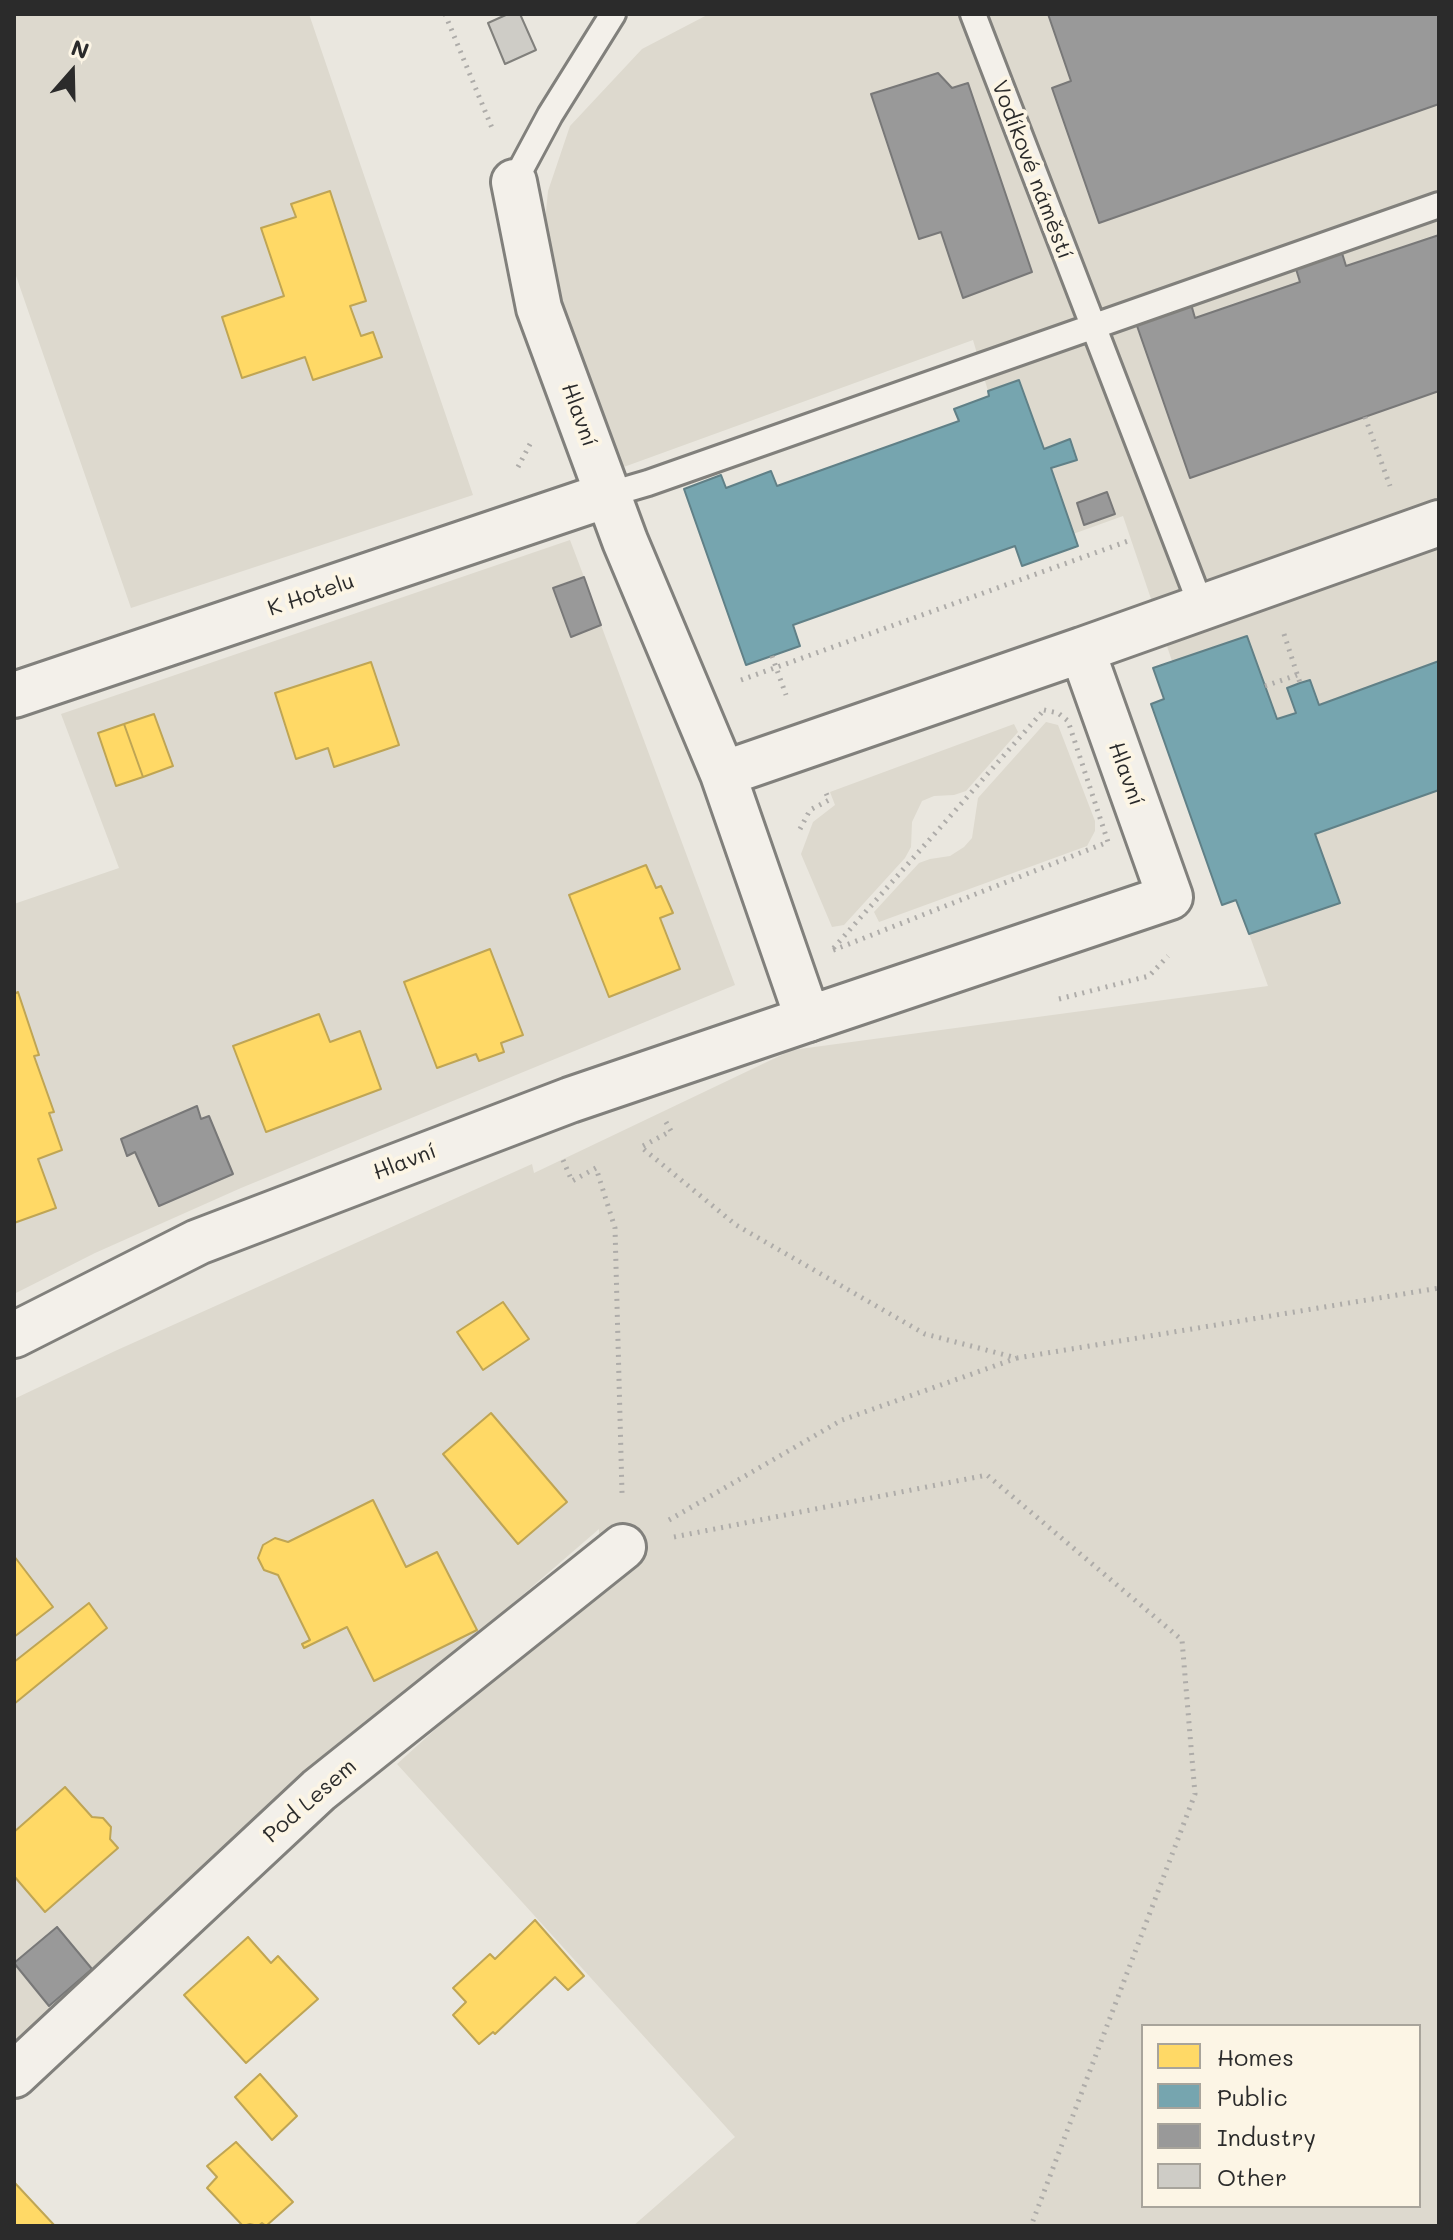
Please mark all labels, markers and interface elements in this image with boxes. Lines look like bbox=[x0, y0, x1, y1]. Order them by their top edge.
north arrow bbox=[32, 32, 112, 112]
text: N bbox=[68, 32, 93, 65]
street label: Vodíkové náměstí bbox=[986, 77, 1078, 263]
street label: Hlavní bbox=[555, 380, 603, 450]
street label: K Hotelu bbox=[264, 568, 358, 622]
street label: Hlavní bbox=[1102, 739, 1150, 809]
street label: Hlavní bbox=[370, 1138, 440, 1186]
street label: Pod Lesem bbox=[258, 1753, 362, 1849]
legend bbox=[1141, 2024, 1421, 2208]
text: Homes bbox=[1217, 2041, 1294, 2072]
text: Public bbox=[1217, 2081, 1288, 2112]
text: Industry bbox=[1217, 2121, 1316, 2152]
text: Other bbox=[1217, 2161, 1287, 2192]

